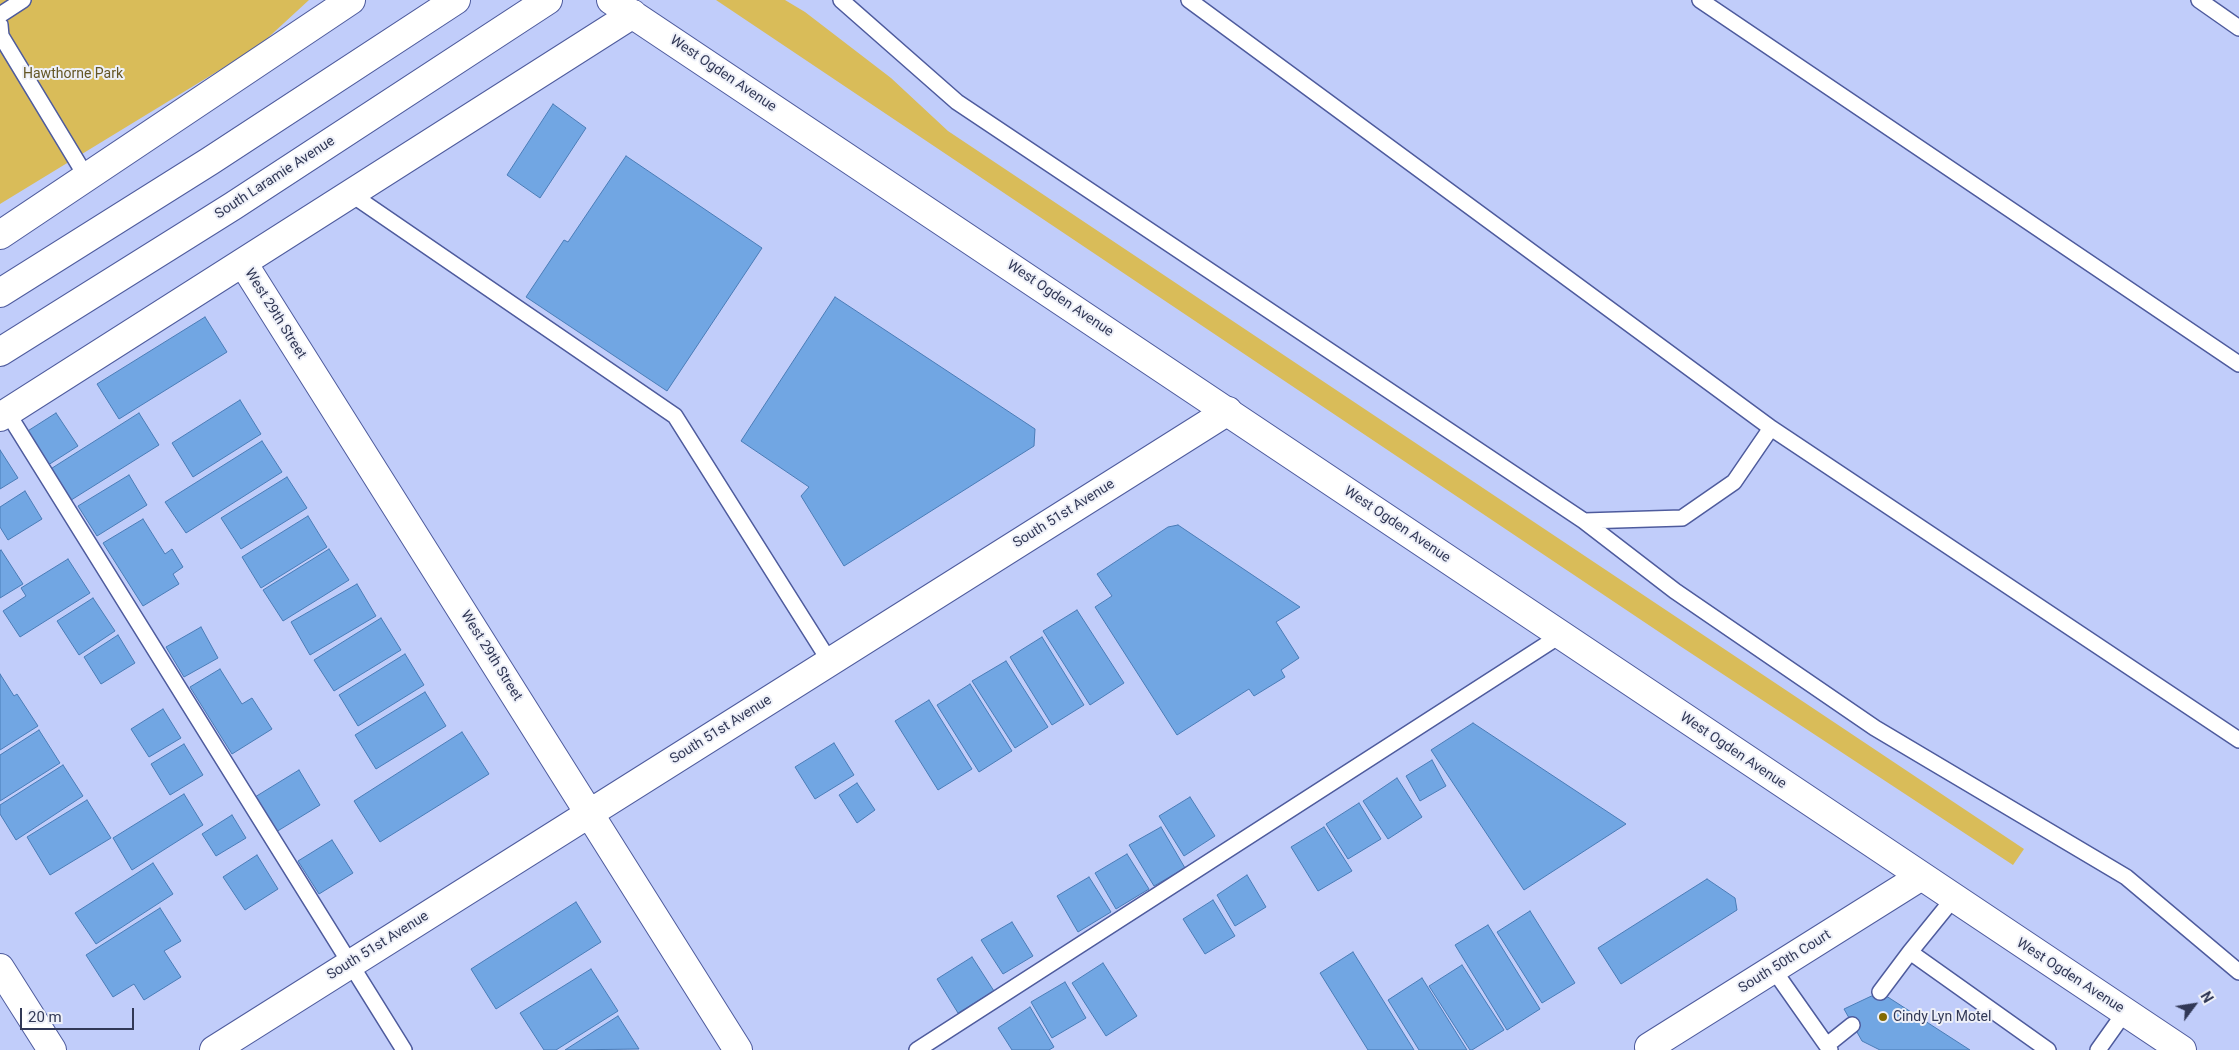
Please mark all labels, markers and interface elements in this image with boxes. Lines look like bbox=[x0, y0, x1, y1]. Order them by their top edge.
street label: West Ogden Avenue bbox=[667, 32, 779, 116]
park label: Hawthorne Park bbox=[23, 66, 123, 82]
street label: South Laramie Avenue bbox=[212, 133, 338, 223]
street label: West Ogden Avenue bbox=[1004, 257, 1116, 341]
street label: West 29th Street bbox=[240, 266, 310, 362]
street label: South 51st Avenue bbox=[1010, 476, 1118, 552]
street label: West Ogden Avenue bbox=[1341, 483, 1453, 567]
street label: West 29th Street bbox=[456, 608, 526, 704]
street label: South 51st Avenue bbox=[667, 692, 775, 768]
street label: West Ogden Avenue bbox=[1677, 709, 1789, 793]
street label: South 51st Avenue bbox=[324, 908, 432, 984]
street label: South 50th Court bbox=[1736, 927, 1834, 997]
street label: West Ogden Avenue bbox=[2013, 935, 2127, 1017]
north arrow bbox=[2169, 980, 2219, 1030]
text: N bbox=[2197, 989, 2216, 1006]
scale bar bbox=[22, 998, 136, 1030]
text: 20 m bbox=[28, 1008, 62, 1026]
place label: Cindy Lyn Motel bbox=[1893, 1009, 1991, 1025]
marker: Cindy Lyn Motel bbox=[1877, 1011, 1889, 1023]

